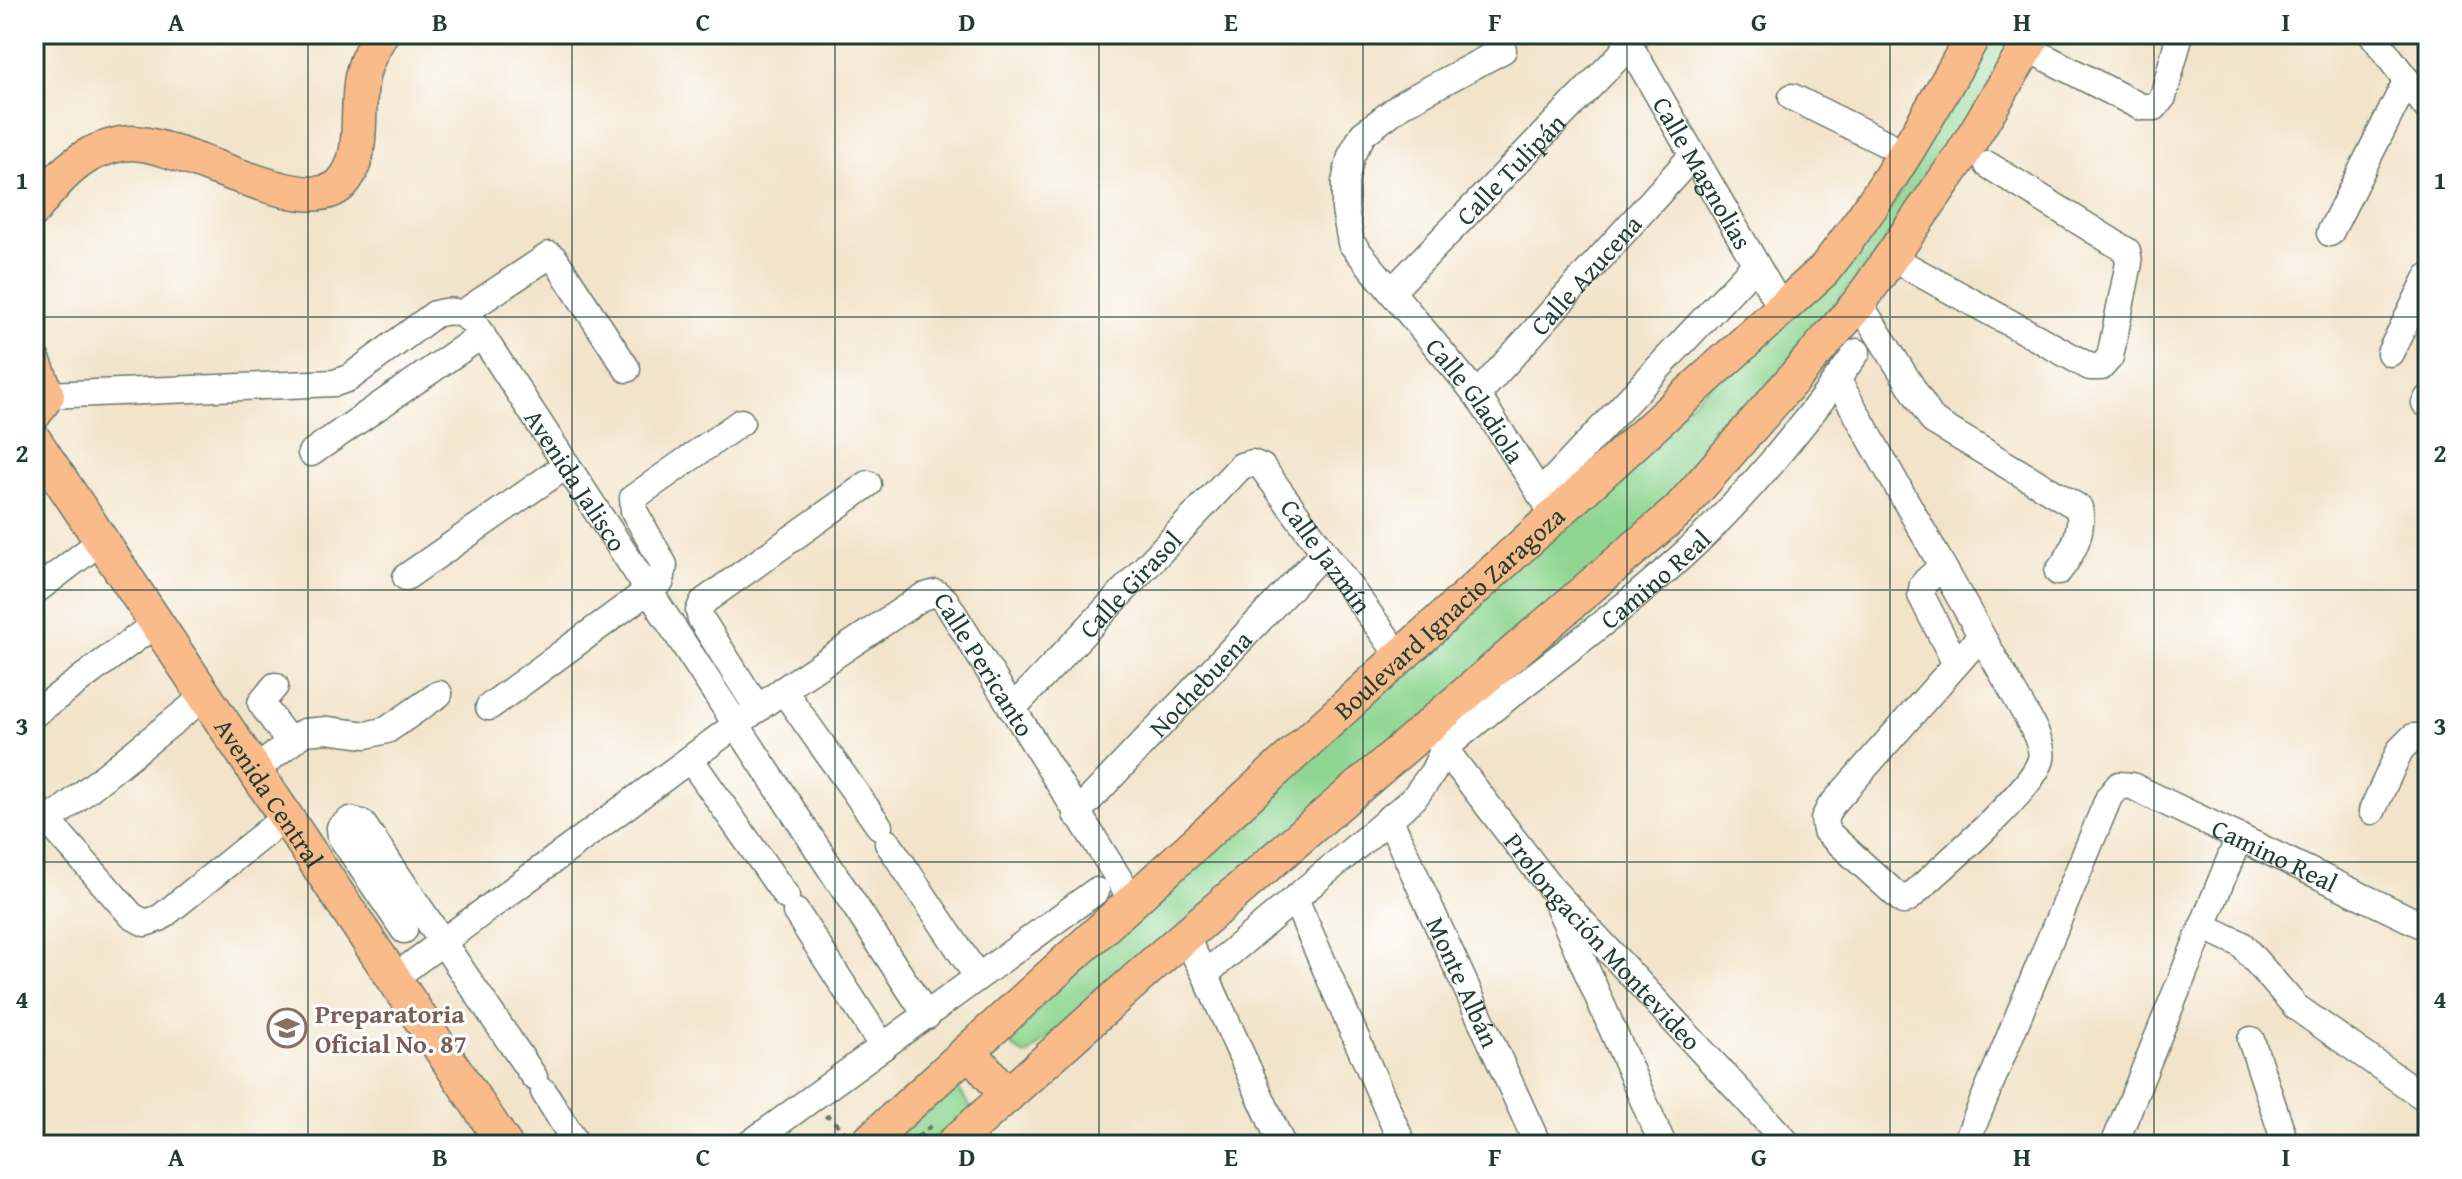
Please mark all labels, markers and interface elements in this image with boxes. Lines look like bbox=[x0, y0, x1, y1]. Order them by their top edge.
text: A bbox=[168, 2, 185, 41]
text: B bbox=[432, 2, 448, 41]
text: C bbox=[696, 2, 710, 41]
text: D bbox=[959, 2, 975, 41]
text: E bbox=[1224, 2, 1238, 41]
text: F bbox=[1488, 2, 1502, 41]
text: G bbox=[1751, 2, 1767, 41]
text: H bbox=[2013, 2, 2031, 41]
text: I bbox=[2282, 2, 2290, 41]
street label: Calle Magnolias bbox=[1643, 89, 1763, 256]
street label: Calle Tulipán bbox=[1446, 104, 1574, 234]
text: 1 bbox=[15, 160, 29, 199]
text: 1 bbox=[2433, 160, 2447, 199]
street label: Calle Azucena bbox=[1520, 205, 1651, 344]
street label: Calle Gladiola bbox=[1417, 328, 1536, 471]
street label: Avenida Jalisco bbox=[515, 401, 637, 559]
text: 2 bbox=[15, 433, 29, 472]
text: 2 bbox=[2433, 433, 2447, 472]
street label: Calle Jazmín bbox=[1272, 490, 1382, 622]
street label: Boulevard Ignacio Zaragoza bbox=[1324, 496, 1573, 728]
street label: Camino Real bbox=[1591, 520, 1719, 638]
street label: Calle Girasol bbox=[1069, 521, 1191, 646]
street label: Calle Pericanto bbox=[925, 584, 1045, 744]
street label: Nochebuena bbox=[1139, 620, 1261, 746]
text: 3 bbox=[15, 706, 29, 745]
text: 3 bbox=[2433, 706, 2447, 745]
street label: Avenida Central bbox=[205, 710, 334, 875]
street label: Camino Real bbox=[2206, 808, 2345, 902]
street label: Prolongación Montevideo bbox=[1495, 824, 1711, 1059]
street label: Monte Albán bbox=[1417, 910, 1511, 1054]
text: 4 bbox=[15, 979, 29, 1018]
text: 4 bbox=[2433, 979, 2447, 1018]
place label: Preparatoria Oficial No. 87 bbox=[315, 994, 467, 1063]
school or university icon: Preparatoria Oficial No. 87 bbox=[266, 1007, 308, 1049]
text: A bbox=[168, 1137, 185, 1176]
text: B bbox=[432, 1137, 448, 1176]
text: C bbox=[696, 1137, 710, 1176]
text: D bbox=[959, 1137, 975, 1176]
text: E bbox=[1224, 1137, 1238, 1176]
text: F bbox=[1488, 1137, 1502, 1176]
text: G bbox=[1751, 1137, 1767, 1176]
text: H bbox=[2013, 1137, 2031, 1176]
text: I bbox=[2282, 1137, 2290, 1176]

